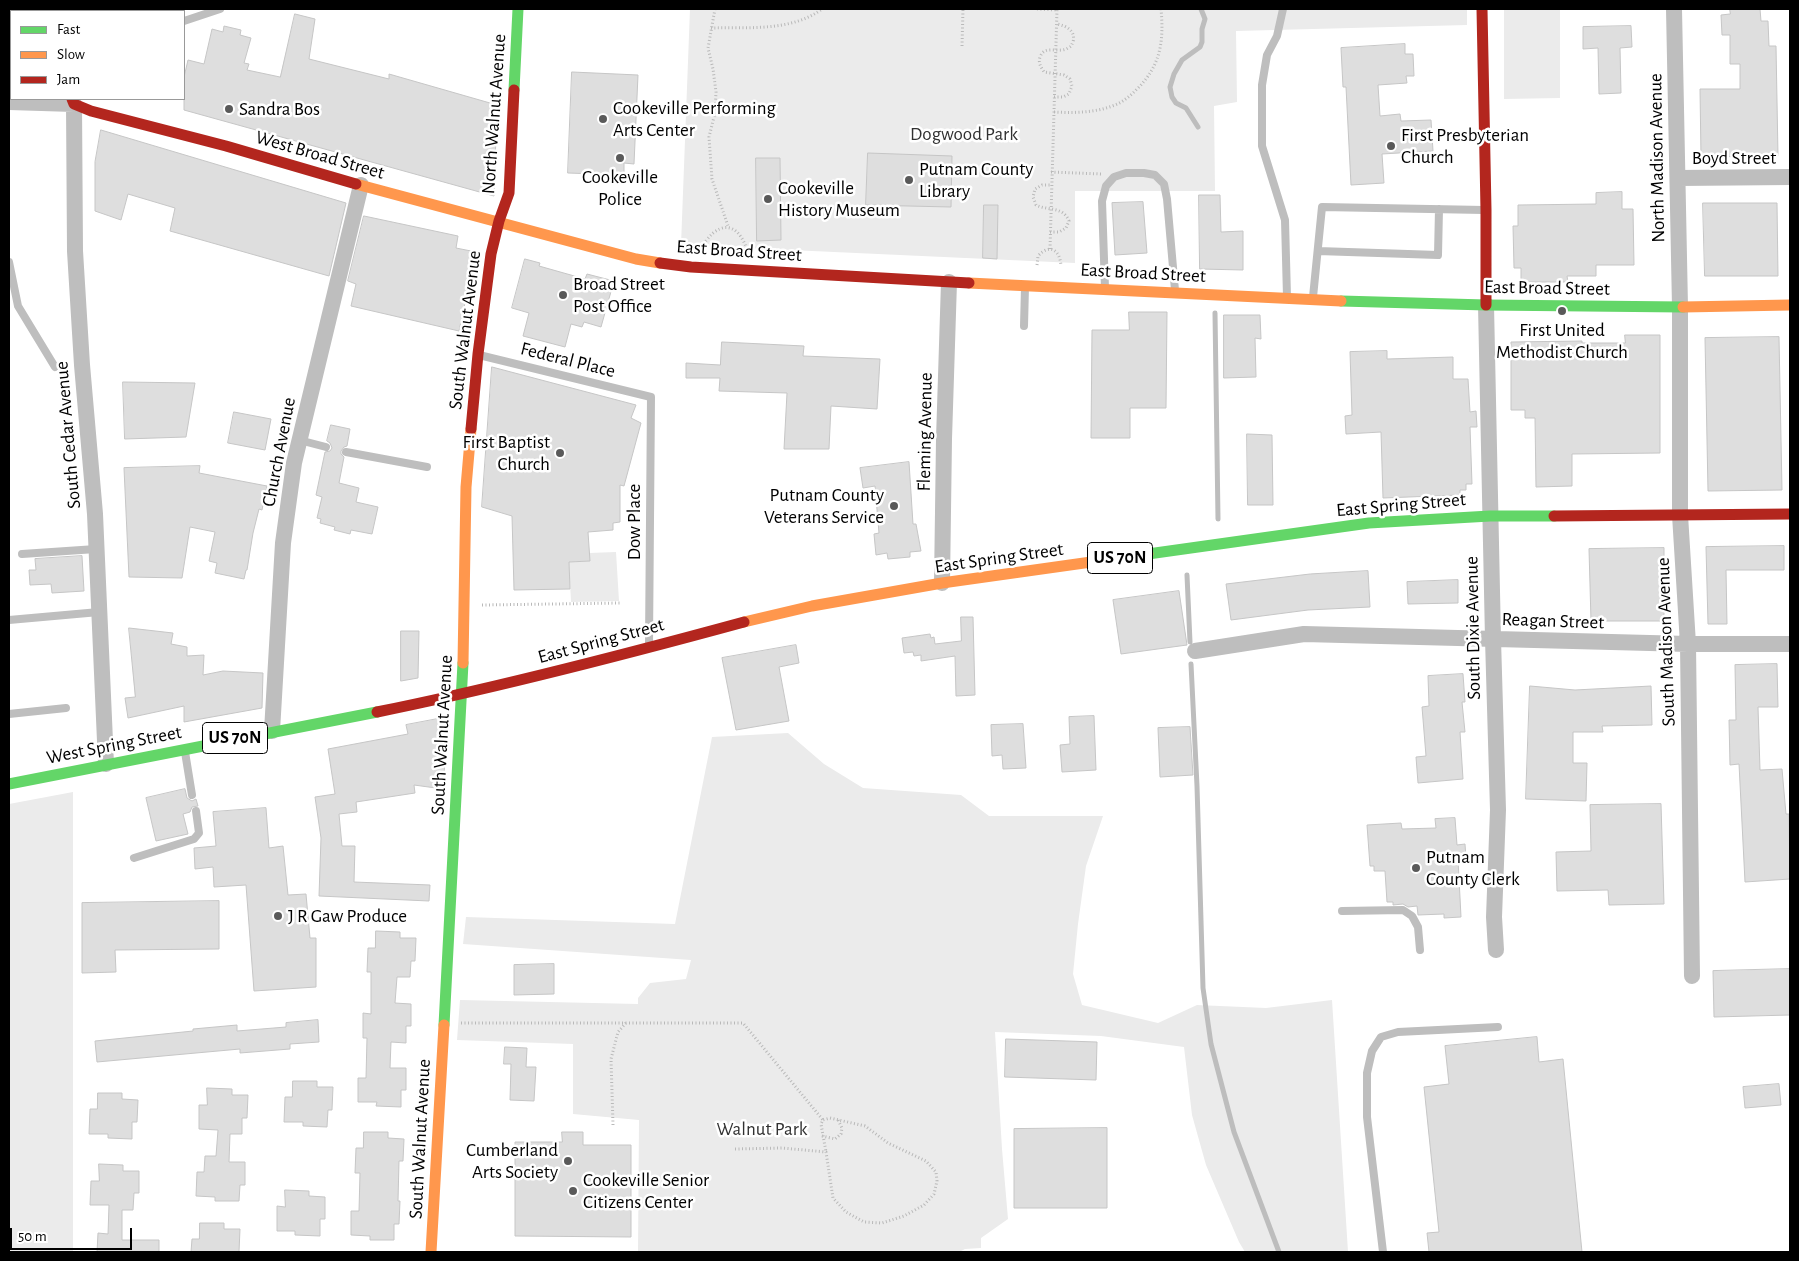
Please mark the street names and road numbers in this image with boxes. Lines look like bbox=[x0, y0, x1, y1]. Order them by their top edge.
street label: North Walnut Avenue bbox=[477, 33, 511, 195]
street label: North Madison Avenue bbox=[1644, 73, 1670, 243]
street label: West Broad Street bbox=[253, 126, 387, 184]
street label: Boyd Street bbox=[1692, 147, 1776, 169]
street label: East Broad Street bbox=[676, 235, 802, 267]
street label: South Walnut Avenue bbox=[444, 249, 486, 411]
street label: East Broad Street bbox=[1080, 258, 1206, 288]
street label: East Broad Street bbox=[1484, 276, 1610, 300]
street label: Federal Place bbox=[518, 337, 618, 383]
street label: South Cedar Avenue bbox=[50, 360, 86, 510]
street label: Fleming Avenue bbox=[913, 372, 937, 492]
street label: Church Avenue bbox=[257, 395, 301, 509]
street label: Dow Place bbox=[623, 484, 645, 560]
street label: East Spring Street bbox=[1335, 488, 1467, 522]
street label: East Spring Street bbox=[933, 538, 1065, 578]
road number: US 70N bbox=[1088, 542, 1152, 574]
street label: South Dixie Avenue bbox=[1460, 556, 1486, 700]
street label: South Madison Avenue bbox=[1652, 557, 1680, 727]
street label: Reagan Street bbox=[1501, 608, 1605, 634]
street label: East Spring Street bbox=[535, 613, 667, 669]
street label: South Walnut Avenue bbox=[426, 654, 458, 816]
street label: West Spring Street bbox=[44, 721, 184, 769]
road number: US 70N bbox=[202, 722, 268, 754]
street label: South Walnut Avenue bbox=[404, 1058, 436, 1220]

